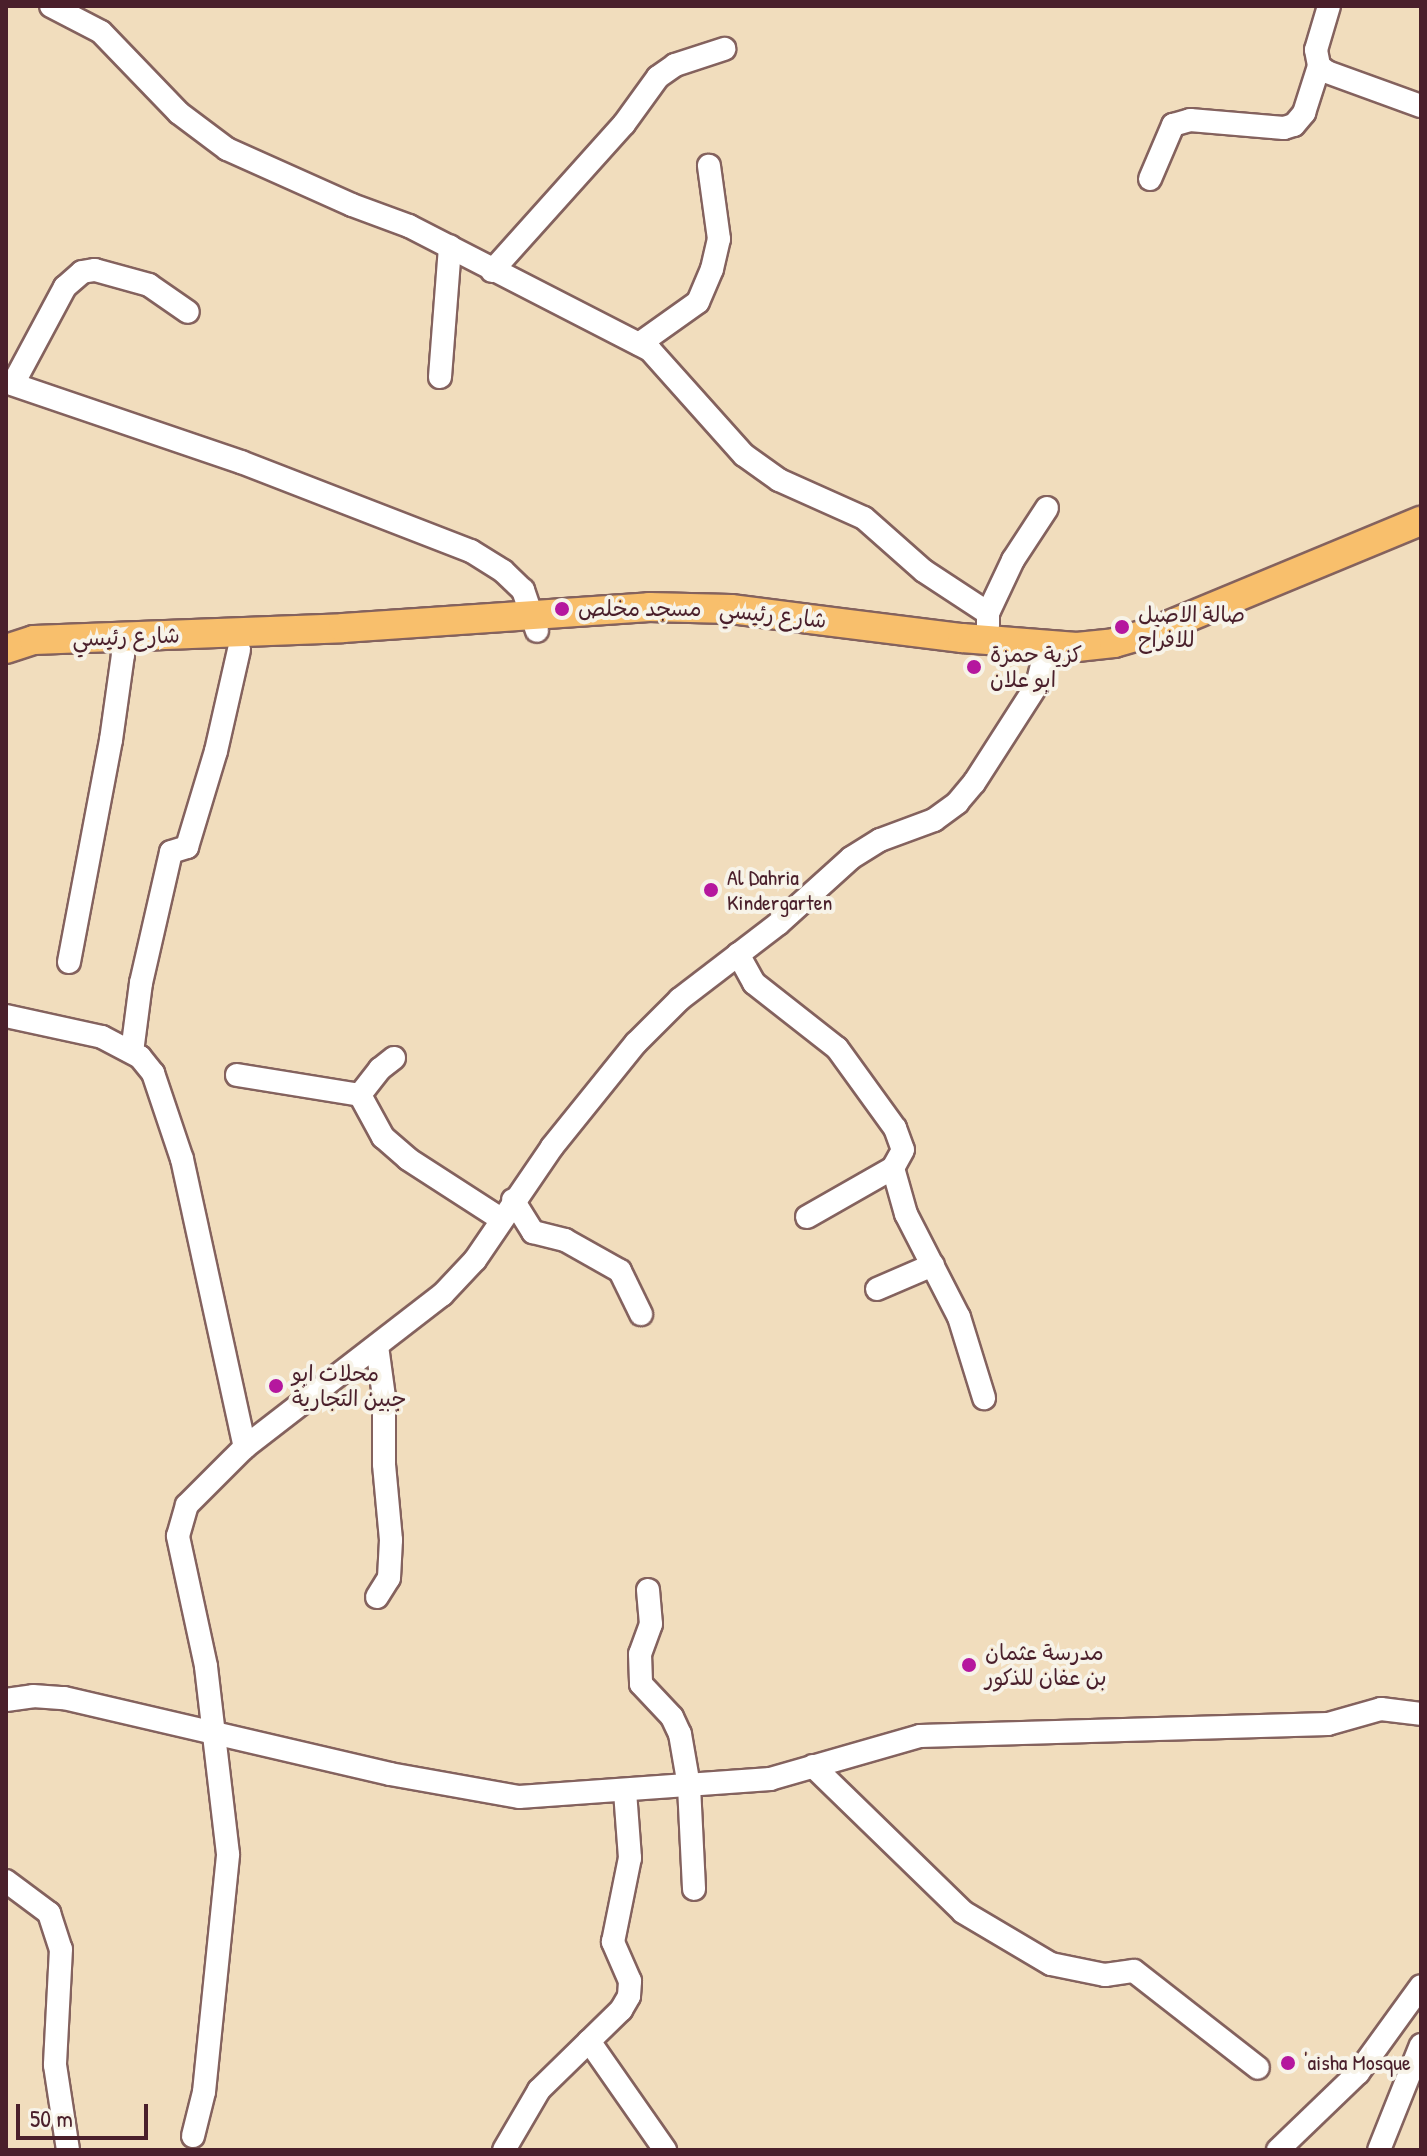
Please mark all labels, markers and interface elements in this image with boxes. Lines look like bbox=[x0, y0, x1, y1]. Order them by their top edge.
place label: مسجد مخلص bbox=[578, 596, 702, 622]
street label: شارع رئيسي bbox=[718, 596, 828, 634]
marker: مسجد مخلص bbox=[553, 600, 571, 618]
place label: صالة الاصيل للافراح bbox=[1138, 601, 1245, 652]
marker: صالة الاصيل للافراح bbox=[1113, 618, 1131, 636]
street label: شارع رئيسي bbox=[72, 622, 180, 652]
place label: كزية حمزة ابو علان bbox=[990, 641, 1082, 692]
marker: كزية حمزة ابو علان bbox=[965, 658, 983, 676]
place label: Al Dahria Kindergarten bbox=[727, 864, 832, 916]
marker: Al Dahria Kindergarten bbox=[702, 881, 720, 899]
place label: محلات ابو جبين التجارية bbox=[292, 1360, 406, 1412]
marker: محلات ابو جبين التجارية bbox=[267, 1377, 285, 1395]
place label: مدرسة عثمان بن عفان للذكور bbox=[985, 1639, 1107, 1690]
marker: مدرسة عثمان بن عفان للذكور bbox=[960, 1656, 978, 1674]
place label: 'aisha Mosque bbox=[1304, 2050, 1411, 2076]
marker: 'aisha Mosque bbox=[1279, 2054, 1297, 2072]
scale bar bbox=[20, 2088, 152, 2138]
text: 50 m bbox=[30, 2102, 73, 2134]

